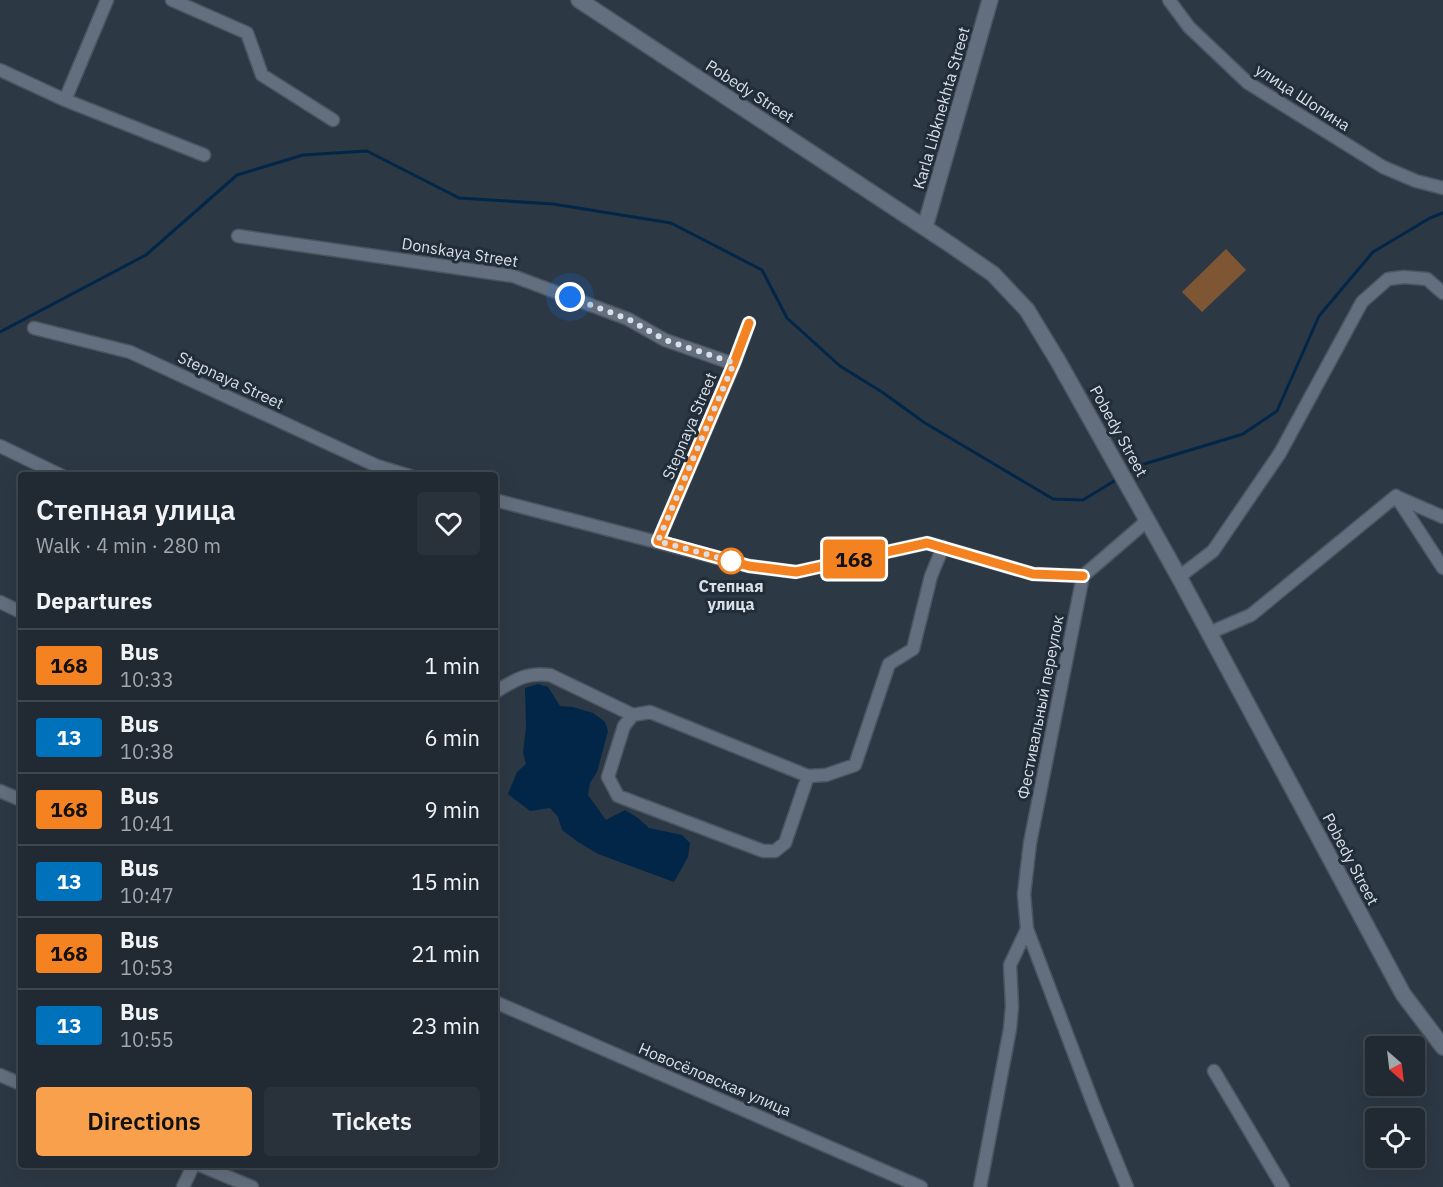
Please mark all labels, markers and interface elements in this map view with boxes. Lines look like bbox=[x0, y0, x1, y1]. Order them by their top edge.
street label: Karla Libknekhta Street bbox=[908, 25, 974, 191]
street label: Pobedy Street bbox=[702, 55, 798, 127]
street label: улица Шопина bbox=[1252, 59, 1354, 135]
street label: Donskaya Street bbox=[400, 233, 520, 271]
your location bbox=[555, 282, 585, 312]
street label: Stepnaya Street bbox=[175, 347, 287, 413]
street label: Stepnaya Street bbox=[657, 369, 721, 483]
street label: Pobedy Street bbox=[1086, 382, 1152, 480]
text: Степная улица bbox=[36, 491, 236, 528]
button: heart bbox=[417, 492, 480, 555]
text: Walk · 4 min · 280 m bbox=[36, 532, 221, 559]
line badge: 168 bbox=[820, 540, 888, 578]
text: 168 bbox=[835, 545, 873, 573]
marker: Степная улица bbox=[718, 548, 744, 574]
place label: Степная улица bbox=[698, 576, 764, 614]
text: Departures bbox=[36, 586, 152, 615]
street label: Фестивальный переулок bbox=[1012, 613, 1068, 801]
text: Bus bbox=[120, 637, 159, 666]
text: 168 bbox=[50, 651, 88, 679]
text: 1 min bbox=[424, 651, 480, 680]
text: 10:33 bbox=[120, 666, 174, 693]
text: Bus bbox=[120, 709, 159, 738]
text: 13 bbox=[56, 723, 82, 751]
text: 6 min bbox=[424, 723, 480, 752]
text: 10:38 bbox=[120, 738, 174, 765]
text: Bus bbox=[120, 781, 159, 810]
text: 168 bbox=[50, 795, 88, 823]
text: 9 min bbox=[424, 795, 480, 824]
text: 10:41 bbox=[120, 810, 174, 837]
street label: Pobedy Street bbox=[1318, 810, 1384, 908]
text: Bus bbox=[120, 853, 159, 882]
text: 13 bbox=[56, 867, 82, 895]
text: 15 min bbox=[411, 867, 480, 896]
text: 10:47 bbox=[120, 882, 174, 909]
text: Bus bbox=[120, 925, 159, 954]
text: 168 bbox=[50, 939, 88, 967]
text: 21 min bbox=[411, 939, 480, 968]
text: 10:53 bbox=[120, 954, 174, 981]
text: Bus bbox=[120, 997, 159, 1026]
text: 13 bbox=[56, 1011, 82, 1039]
text: 23 min bbox=[411, 1011, 480, 1040]
text: 10:55 bbox=[120, 1026, 174, 1053]
north arrow bbox=[1365, 1036, 1425, 1096]
map controls bbox=[1365, 1036, 1425, 1168]
street label: Новосёловская улица bbox=[636, 1038, 795, 1120]
button: Directions bbox=[36, 1087, 252, 1156]
button: Tickets bbox=[264, 1087, 480, 1156]
button: locate bbox=[1365, 1108, 1425, 1168]

